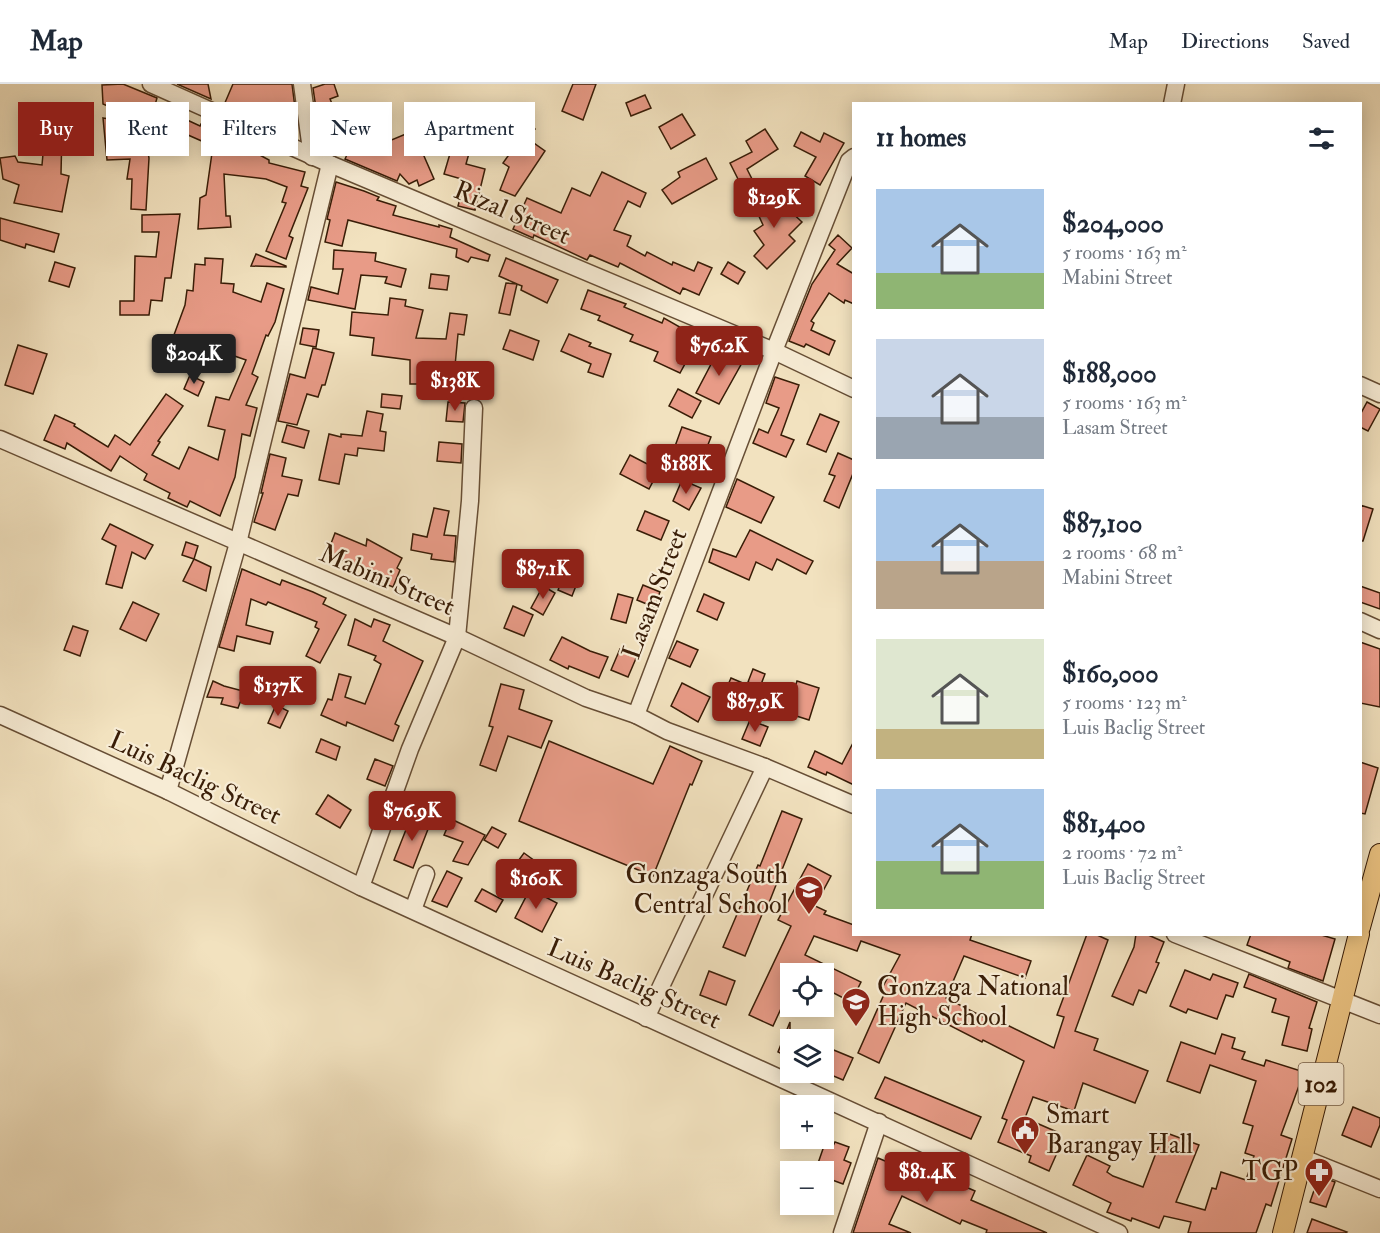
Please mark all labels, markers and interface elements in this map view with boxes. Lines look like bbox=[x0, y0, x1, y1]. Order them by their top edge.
text: Map bbox=[30, 24, 83, 59]
text: Map bbox=[1108, 28, 1148, 55]
text: Directions bbox=[1181, 28, 1269, 55]
text: Saved bbox=[1302, 28, 1350, 55]
chip: Buy bbox=[18, 102, 94, 156]
chip: Rent bbox=[106, 102, 189, 156]
chip: Filters bbox=[201, 102, 298, 156]
chip: New bbox=[310, 102, 392, 156]
chip: Apartment bbox=[404, 102, 535, 156]
text: 11 homes bbox=[876, 122, 966, 154]
icon: filters bbox=[1305, 122, 1338, 155]
street label: Rizal Street bbox=[449, 174, 575, 252]
pin: $129K bbox=[732, 178, 816, 229]
text: $129K bbox=[748, 185, 800, 210]
text: $204,000 bbox=[1062, 208, 1164, 240]
icon: home bbox=[924, 213, 996, 285]
text: 5 rooms · 163 m² bbox=[1062, 240, 1187, 265]
text: Mabini Street bbox=[1062, 265, 1173, 290]
pin: $76.2K bbox=[670, 326, 768, 377]
text: $76.2K bbox=[690, 333, 748, 358]
pin: $204K bbox=[152, 334, 236, 385]
text: $204K bbox=[166, 341, 222, 366]
text: $188,000 bbox=[1062, 358, 1157, 390]
pin: $138K bbox=[413, 361, 497, 412]
icon: home bbox=[924, 363, 996, 435]
text: $138K bbox=[430, 368, 480, 393]
text: 5 rooms · 163 m² bbox=[1062, 390, 1187, 415]
text: Lasam Street bbox=[1062, 415, 1168, 440]
pin: $188K bbox=[644, 444, 728, 495]
text: $188K bbox=[660, 451, 712, 476]
text: $87,100 bbox=[1062, 508, 1142, 540]
icon: home bbox=[924, 513, 996, 585]
street label: Lasam Street bbox=[615, 524, 695, 664]
street label: Mabini Street bbox=[315, 537, 459, 623]
text: 2 rooms · 68 m² bbox=[1062, 540, 1183, 565]
pin: $87.1K bbox=[494, 549, 592, 600]
text: $87.1K bbox=[516, 556, 570, 581]
text: Mabini Street bbox=[1062, 565, 1173, 590]
text: $160,000 bbox=[1062, 658, 1158, 690]
icon: home bbox=[924, 663, 996, 735]
pin: $137K bbox=[236, 666, 320, 717]
text: $137K bbox=[253, 673, 303, 698]
pin: $87.9K bbox=[706, 682, 804, 733]
text: $87.9K bbox=[726, 689, 784, 714]
text: 5 rooms · 123 m² bbox=[1062, 690, 1187, 715]
text: Luis Baclig Street bbox=[1062, 715, 1205, 740]
street label: Luis Baclig Street bbox=[104, 724, 286, 832]
pin: $76.9K bbox=[363, 791, 461, 842]
text: $76.9K bbox=[383, 798, 441, 823]
text: $81,400 bbox=[1062, 808, 1146, 840]
icon: home bbox=[924, 813, 996, 885]
text: 2 rooms · 72 m² bbox=[1062, 840, 1182, 865]
pin: $160K bbox=[494, 859, 578, 910]
place label: Gonzaga South Central School bbox=[626, 859, 788, 921]
text: Luis Baclig Street bbox=[1062, 865, 1205, 890]
text: $160K bbox=[510, 866, 562, 891]
school or university icon: Gonzaga South Central School bbox=[793, 874, 825, 916]
street label: Luis Baclig Street bbox=[542, 931, 726, 1037]
map controls bbox=[780, 963, 834, 1215]
button: locate bbox=[780, 963, 834, 1017]
place label: Gonzaga National High School bbox=[877, 971, 1069, 1033]
school or university icon: Gonzaga National High School bbox=[840, 986, 872, 1028]
button: layers bbox=[780, 1029, 834, 1083]
road number: 102 bbox=[1298, 1063, 1344, 1105]
button: + bbox=[780, 1095, 834, 1149]
place label: Smart Barangay Hall bbox=[1046, 1099, 1193, 1161]
public building icon: Smart Barangay Hall bbox=[1009, 1114, 1041, 1156]
pin: $81.4K bbox=[878, 1152, 976, 1203]
place label: TGP bbox=[1242, 1156, 1298, 1188]
pharmacy icon: TGP bbox=[1303, 1156, 1335, 1198]
text: $81.4K bbox=[899, 1159, 955, 1184]
button: − bbox=[780, 1161, 834, 1215]

